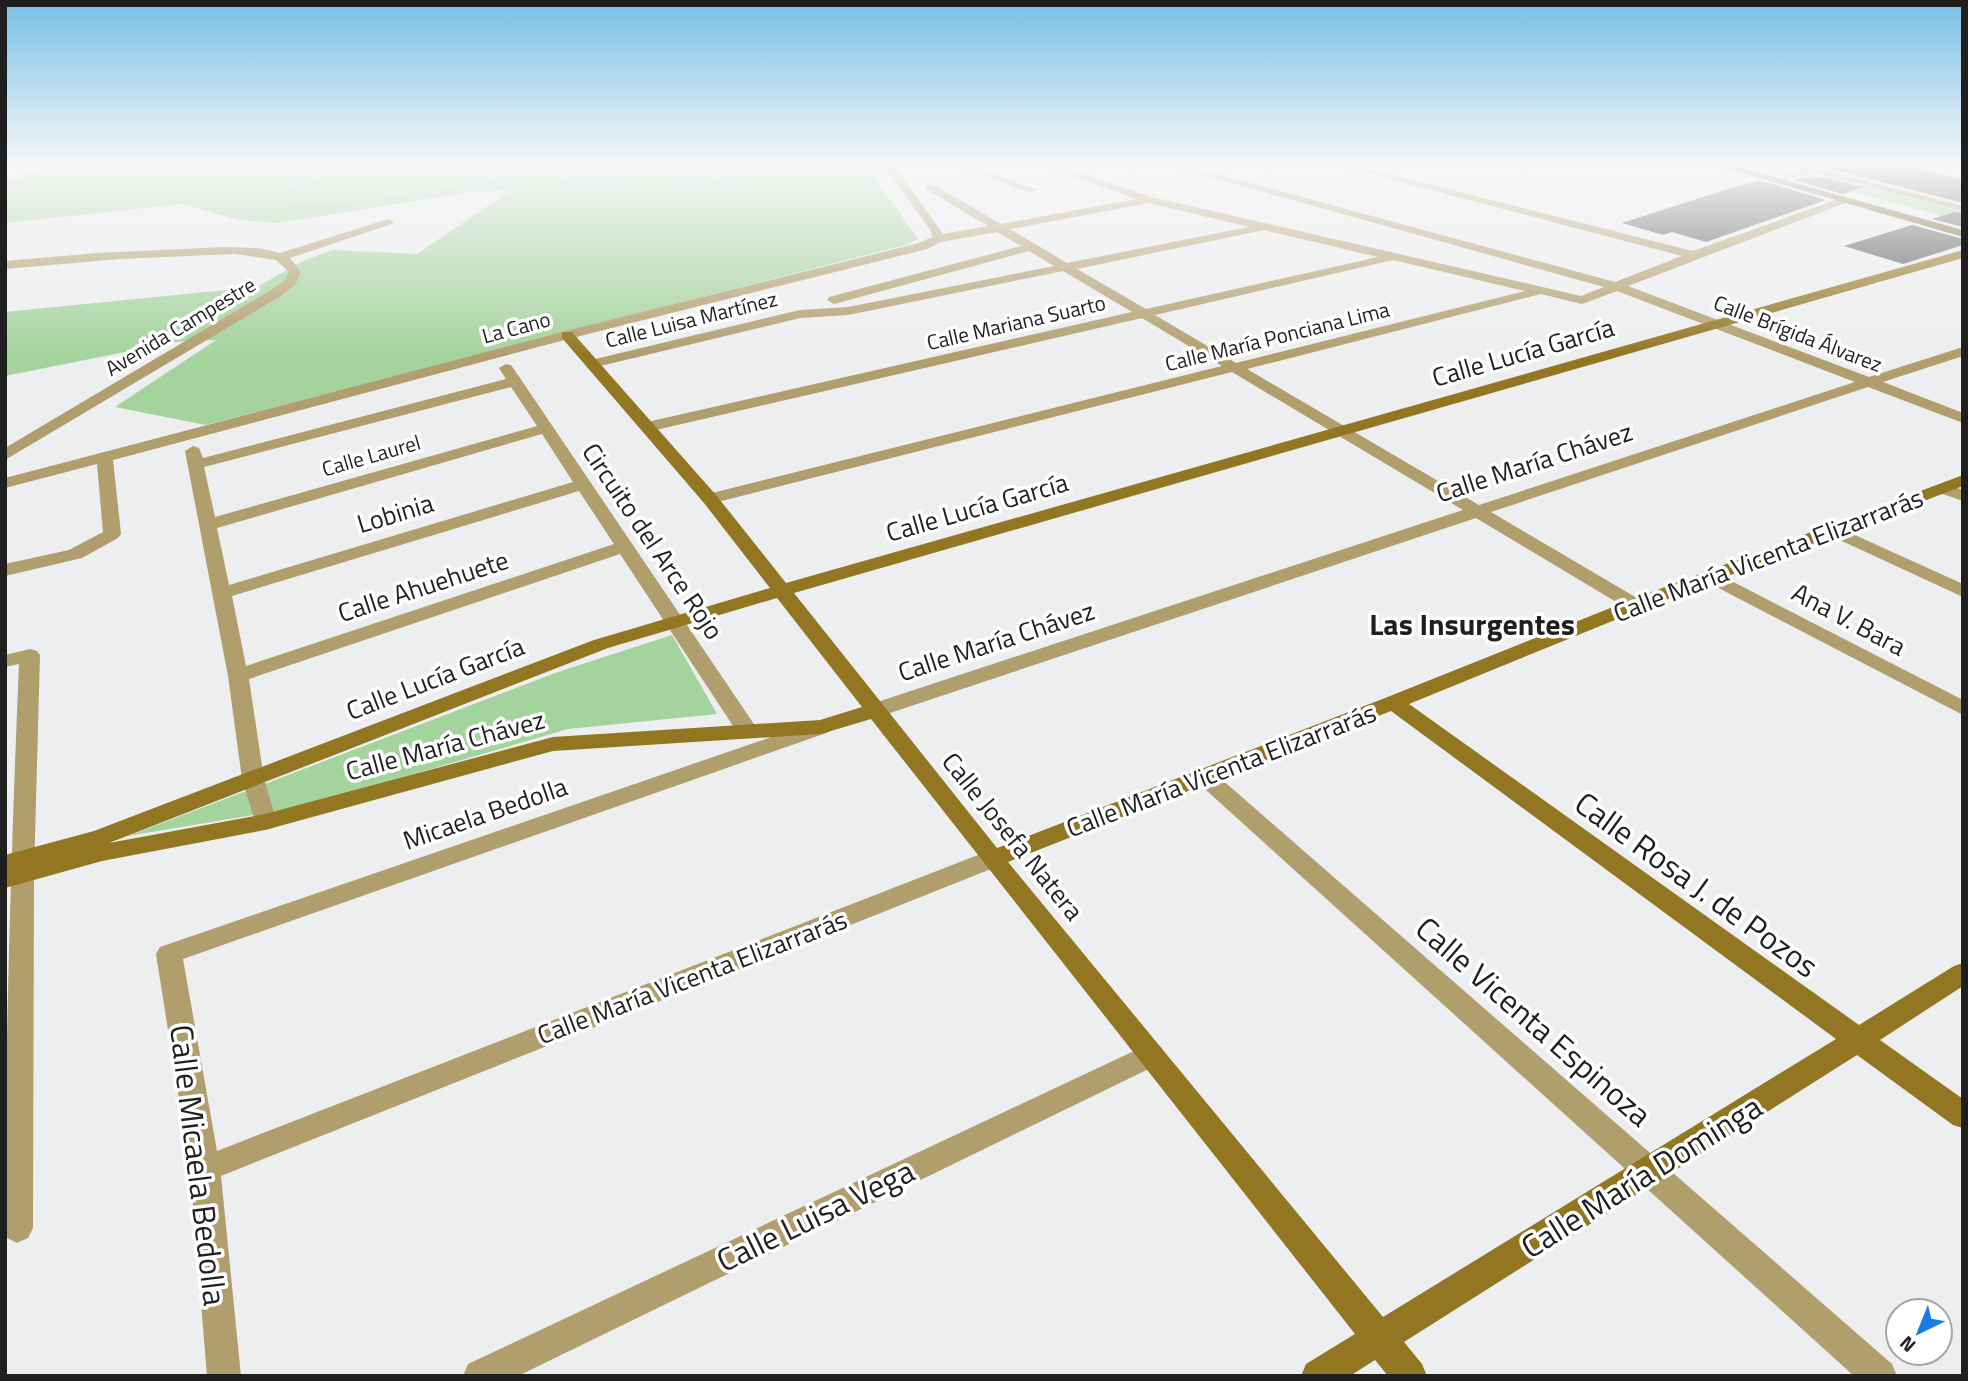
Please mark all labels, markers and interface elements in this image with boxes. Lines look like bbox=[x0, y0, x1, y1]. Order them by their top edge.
street label: Avenida Campestre bbox=[99, 268, 261, 384]
street label: Calle Luisa Martínez bbox=[602, 282, 780, 356]
street label: Calle Mariana Suarto bbox=[923, 286, 1109, 358]
street label: Calle Brígida Álvarez bbox=[1709, 286, 1887, 380]
street label: Calle María Ponciana Lima bbox=[1161, 293, 1393, 379]
street label: La Cano bbox=[478, 303, 554, 351]
street label: Calle Lucía García bbox=[1427, 307, 1619, 397]
street label: Calle María Chávez bbox=[1431, 412, 1637, 512]
street label: Calle Laurel bbox=[318, 426, 424, 484]
street label: Circuito del Arce Rojo bbox=[573, 435, 733, 647]
street label: Calle Lucía García bbox=[881, 462, 1073, 552]
street label: Calle María Vicenta Elizarrarás bbox=[1607, 478, 1929, 632]
street label: Lobinia bbox=[352, 483, 438, 543]
street label: Calle Ahuehuete bbox=[333, 540, 513, 632]
street label: Ana V. Bara bbox=[1785, 573, 1913, 665]
street label: Calle María Chávez bbox=[893, 591, 1099, 691]
district label: Las Insurgentes bbox=[1369, 601, 1575, 647]
street label: Calle Lucía García bbox=[340, 626, 530, 730]
street label: Calle María Vicenta Elizarrarás bbox=[1060, 693, 1382, 847]
street label: Calle María Chávez bbox=[341, 700, 549, 790]
street label: Calle Josefa Natera bbox=[933, 743, 1093, 929]
street label: Micaela Bedolla bbox=[398, 767, 572, 859]
street label: Calle Rosa J. de Pozos bbox=[1565, 779, 1829, 989]
street label: Calle María Vicenta Elizarrarás bbox=[531, 900, 853, 1054]
street label: Calle Vicenta Espinoza bbox=[1405, 905, 1663, 1137]
street label: Calle Micaela Bedolla bbox=[158, 1022, 240, 1308]
street label: Calle María Dominga bbox=[1511, 1082, 1771, 1270]
street label: Calle Luisa Vega bbox=[708, 1146, 922, 1284]
north arrow bbox=[1884, 1297, 1954, 1367]
text: N bbox=[1892, 1330, 1922, 1360]

